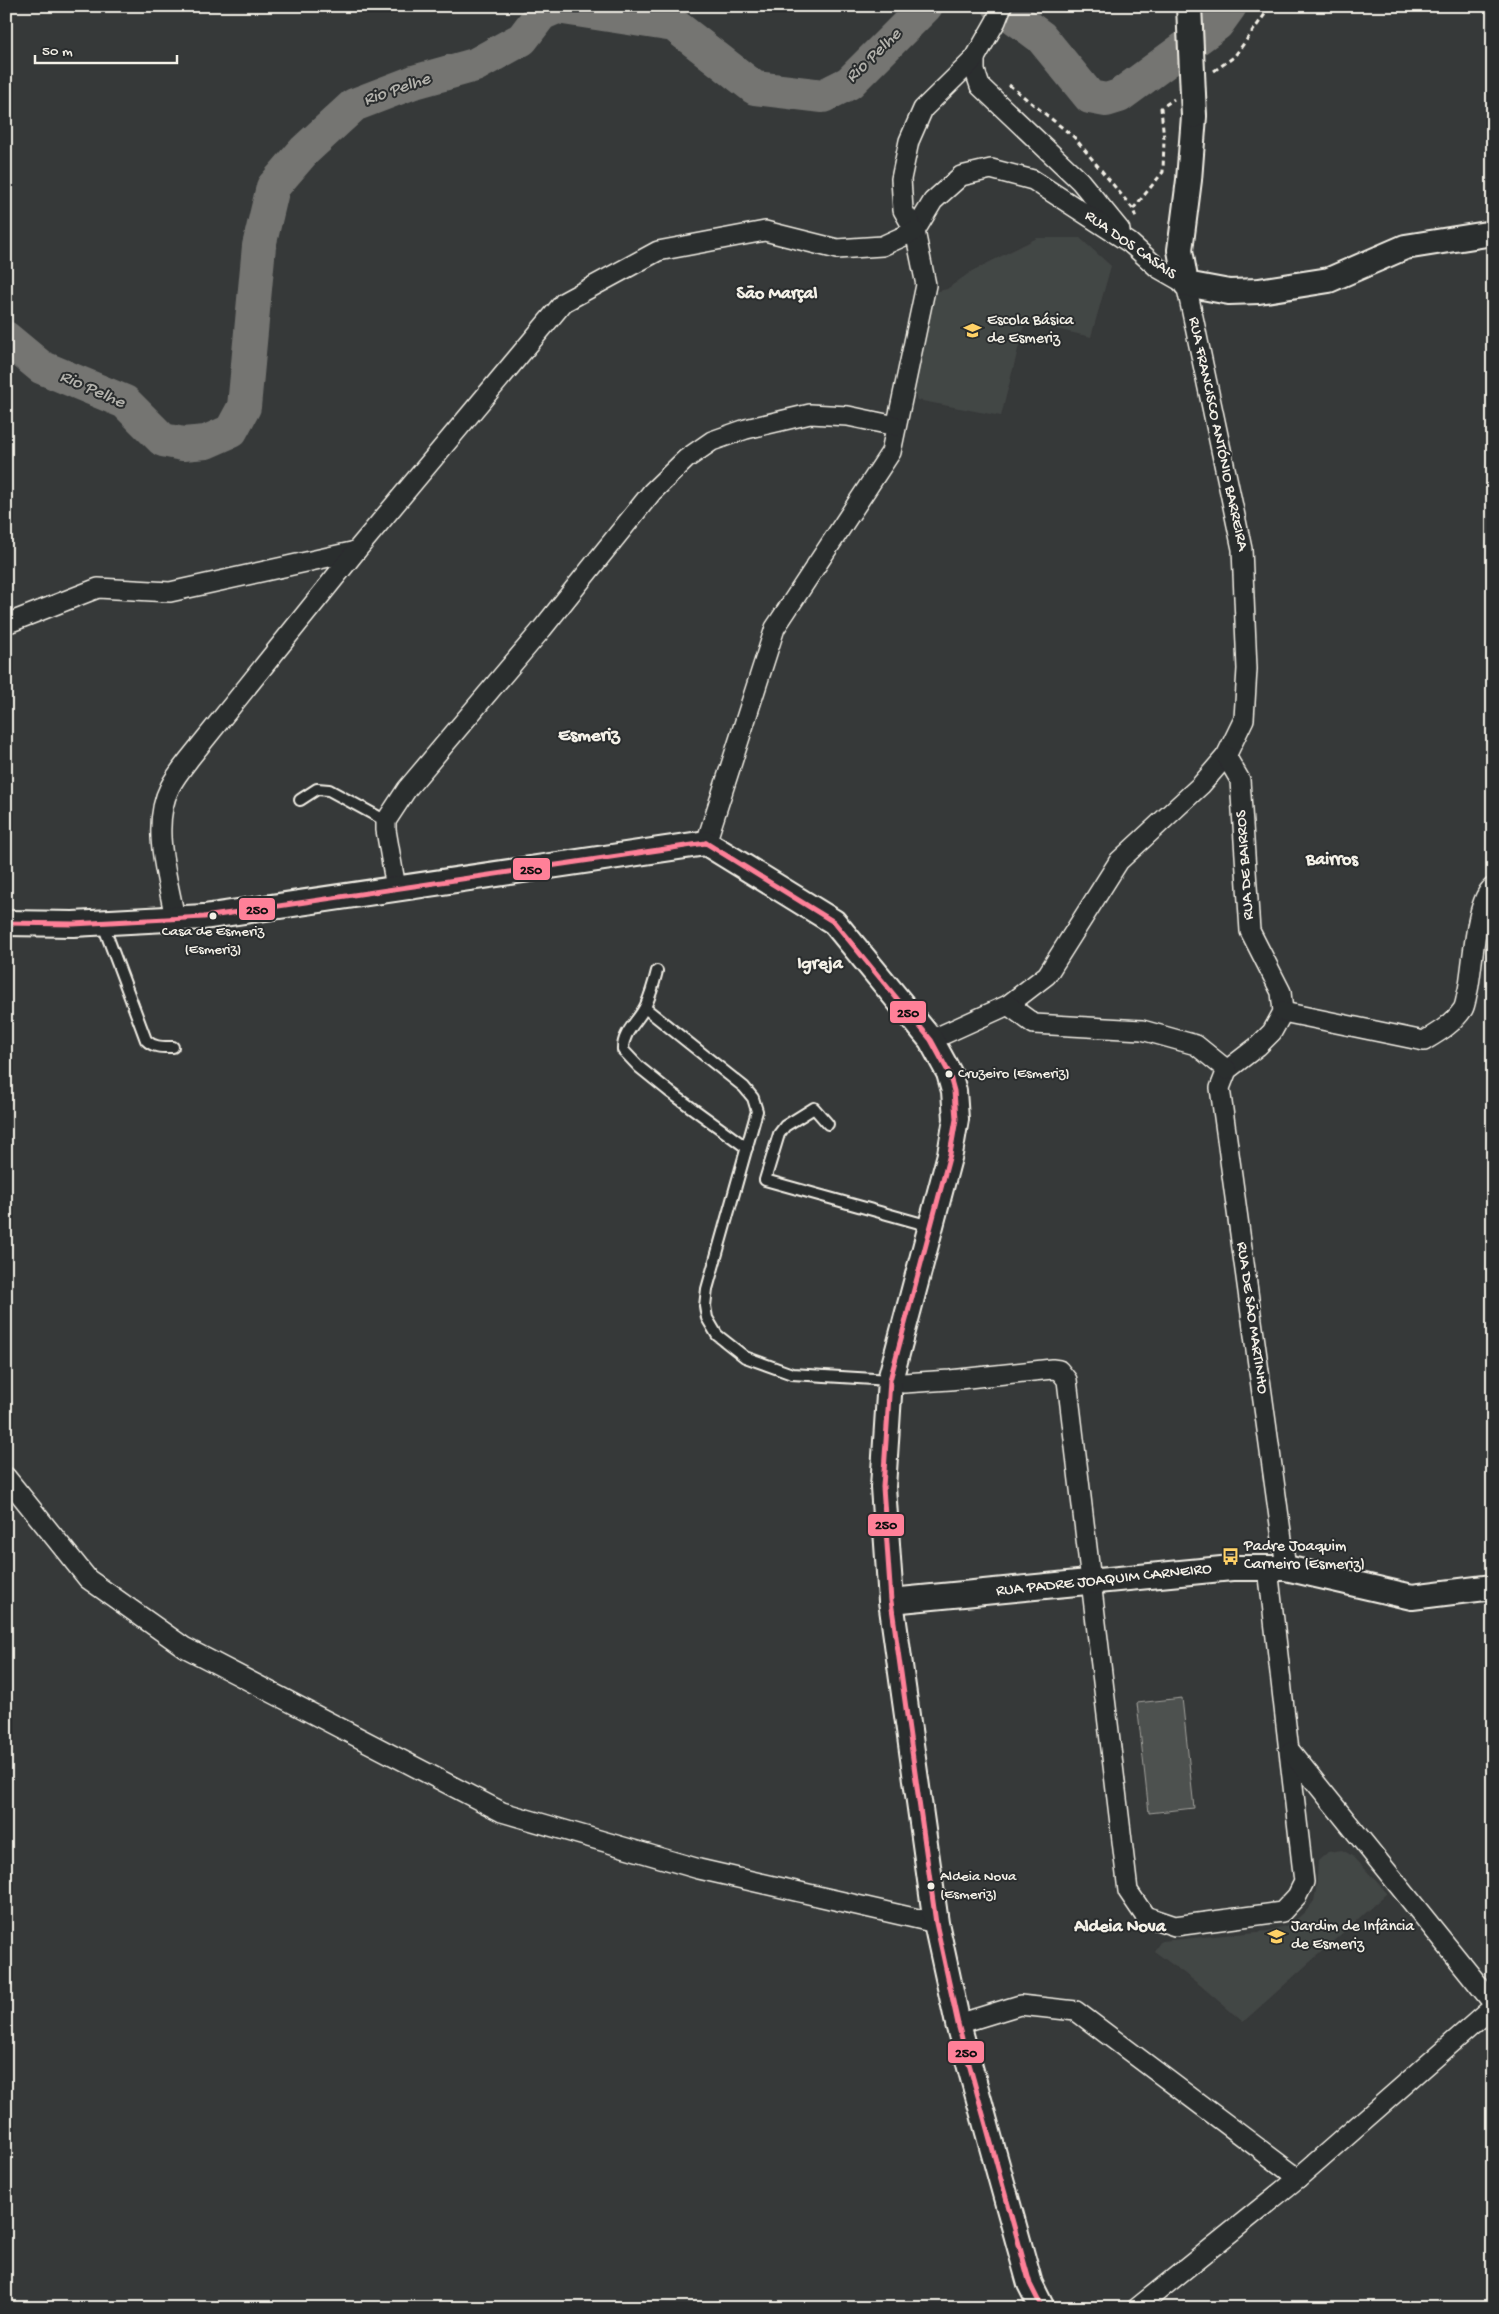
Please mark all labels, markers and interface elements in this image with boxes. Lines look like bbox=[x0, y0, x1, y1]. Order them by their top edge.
water label: Rio Pelhe bbox=[842, 24, 907, 88]
scale bar bbox=[35, 32, 178, 64]
text: 50 m bbox=[42, 43, 73, 61]
water label: Rio Pelhe bbox=[361, 69, 434, 111]
street label: RUA DOS CASAIS bbox=[1080, 207, 1180, 285]
district label: São Marçal bbox=[737, 284, 817, 305]
place label: Escola Básica de Esmeriz bbox=[987, 312, 1075, 349]
street label: RUA FRANCISCO ANTÓNIO BARREIRA bbox=[1183, 315, 1251, 554]
school or university icon: Escola Básica de Esmeriz bbox=[963, 320, 983, 340]
water label: Rio Pelhe bbox=[56, 366, 128, 414]
district label: Esmeriz bbox=[558, 725, 621, 748]
street label: RUA DE BAIRROS bbox=[1233, 809, 1259, 921]
district label: Bairros bbox=[1305, 850, 1359, 871]
line badge: 250 bbox=[512, 857, 551, 881]
text: 250 bbox=[520, 863, 542, 880]
line badge: 250 bbox=[238, 897, 276, 921]
text: 250 bbox=[246, 903, 268, 920]
marker: Casa de Esmeriz (Esmeriz) bbox=[208, 911, 218, 921]
place label: Casa de Esmeriz (Esmeriz) bbox=[162, 923, 265, 959]
district label: Igreja bbox=[797, 954, 844, 975]
line badge: 250 bbox=[889, 1000, 927, 1024]
text: 250 bbox=[897, 1006, 919, 1023]
place label: Cruzeiro (Esmeriz) bbox=[958, 1065, 1070, 1083]
marker: Cruzeiro (Esmeriz) bbox=[944, 1069, 954, 1079]
street label: RUA DE SÃO MARTINHO bbox=[1231, 1241, 1272, 1396]
line badge: 250 bbox=[867, 1513, 905, 1537]
text: 250 bbox=[875, 1518, 897, 1535]
place label: Padre Joaquim Carneiro (Esmeriz) bbox=[1243, 1538, 1365, 1575]
bus stop icon: Padre Joaquim Carneiro (Esmeriz) bbox=[1220, 1546, 1240, 1566]
street label: RUA PADRE JOAQUIM CARNEIRO bbox=[995, 1560, 1213, 1602]
place label: Aldeia Nova (Esmeriz) bbox=[940, 1868, 1017, 1904]
marker: Aldeia Nova (Esmeriz) bbox=[926, 1881, 936, 1891]
district label: Aldeia Nova bbox=[1073, 1917, 1167, 1938]
place label: Jardim de Infância de Esmeriz bbox=[1291, 1918, 1415, 1955]
school or university icon: Jardim de Infância de Esmeriz bbox=[1267, 1926, 1287, 1946]
line badge: 250 bbox=[947, 2040, 985, 2064]
text: 250 bbox=[955, 2046, 977, 2063]

